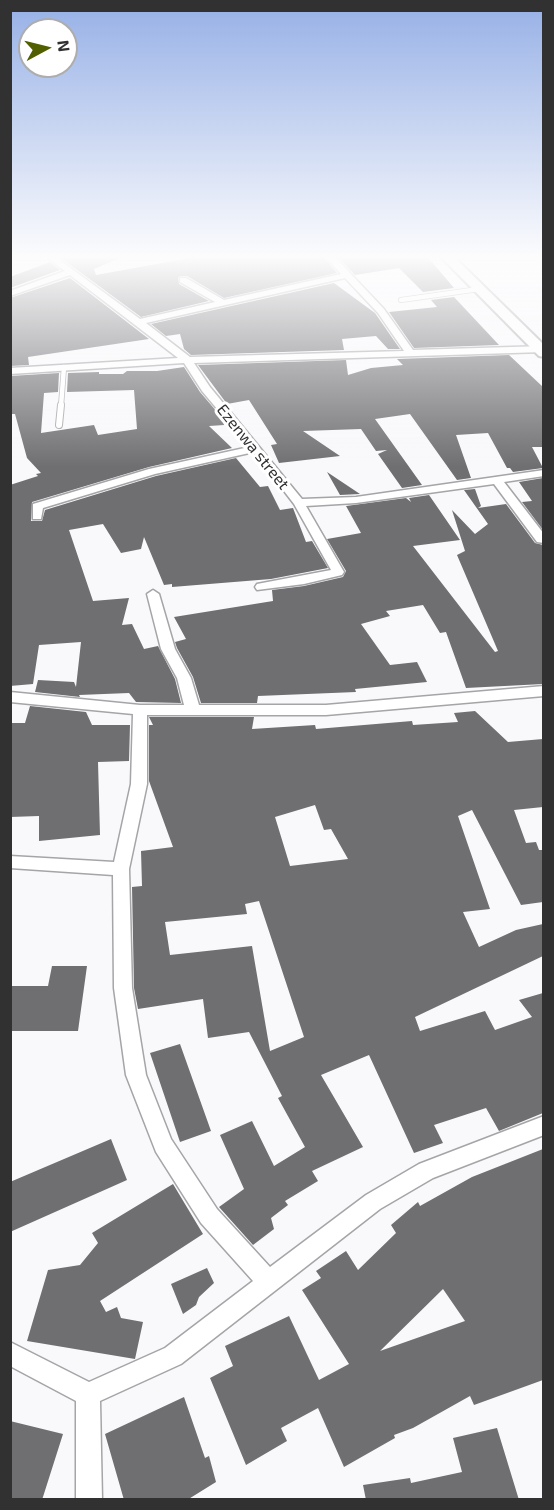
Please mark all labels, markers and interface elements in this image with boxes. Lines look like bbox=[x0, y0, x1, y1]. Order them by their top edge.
north arrow bbox=[18, 18, 78, 78]
text: N bbox=[54, 39, 75, 53]
street label: Ezenwa street bbox=[213, 400, 293, 494]

